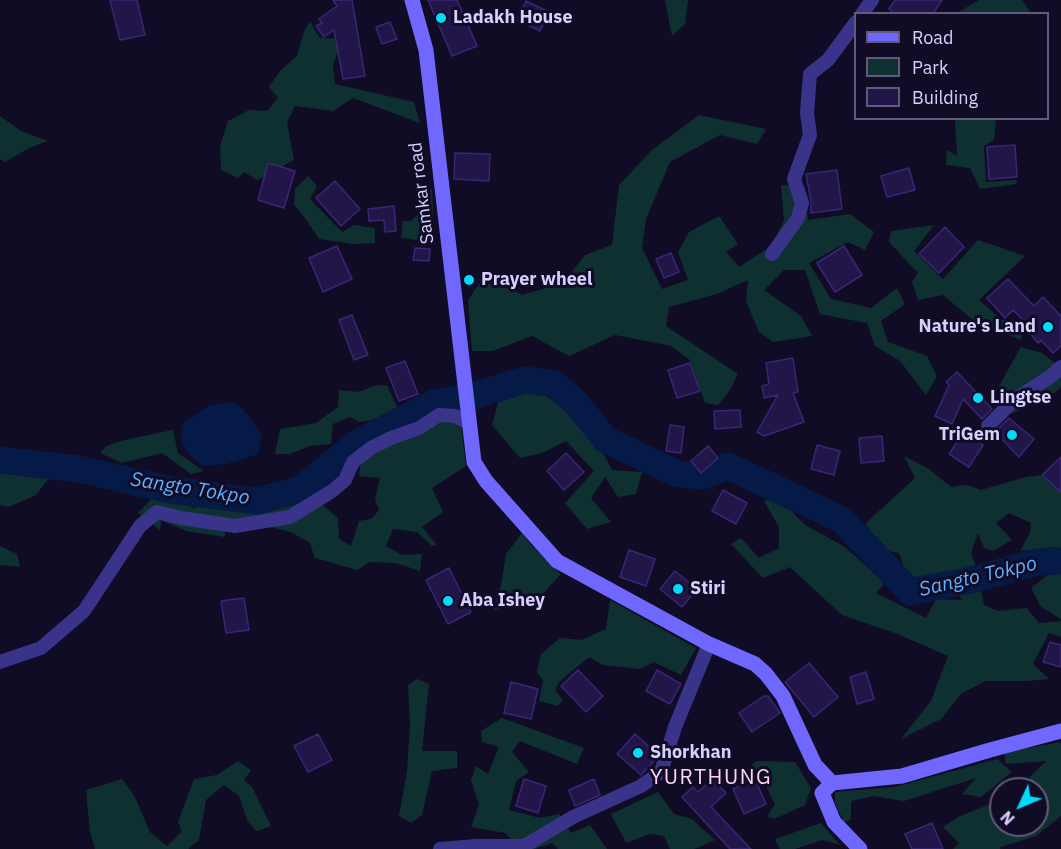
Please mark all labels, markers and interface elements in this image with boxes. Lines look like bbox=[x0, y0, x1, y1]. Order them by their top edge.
place label: Ladakh House bbox=[453, 7, 573, 29]
marker: Ladakh House bbox=[434, 11, 448, 25]
legend bbox=[854, 12, 1049, 120]
text: Road bbox=[912, 26, 953, 49]
text: Park bbox=[912, 56, 948, 79]
text: Building bbox=[912, 86, 978, 109]
street label: Samkar road bbox=[405, 141, 439, 245]
place label: Prayer wheel bbox=[481, 269, 592, 291]
marker: Prayer wheel bbox=[462, 273, 476, 287]
place label: Nature's Land bbox=[919, 316, 1036, 338]
marker: Nature's Land bbox=[1041, 320, 1055, 334]
place label: Lingtse bbox=[990, 387, 1051, 409]
marker: Lingtse bbox=[971, 391, 985, 405]
place label: TriGem bbox=[939, 424, 1000, 446]
marker: TriGem bbox=[1005, 428, 1019, 442]
water label: Sangto Tokpo bbox=[129, 468, 251, 510]
water label: Sangto Tokpo bbox=[917, 552, 1039, 602]
place label: Stiri bbox=[690, 578, 726, 600]
marker: Stiri bbox=[671, 582, 685, 596]
place label: Aba Ishey bbox=[460, 590, 545, 612]
marker: Aba Ishey bbox=[441, 594, 455, 608]
place label: Shorkhan bbox=[650, 742, 731, 764]
marker: Shorkhan bbox=[631, 746, 645, 760]
district label: YURTHUNG bbox=[650, 765, 772, 791]
north arrow bbox=[989, 777, 1049, 837]
text: N bbox=[996, 807, 1019, 829]

